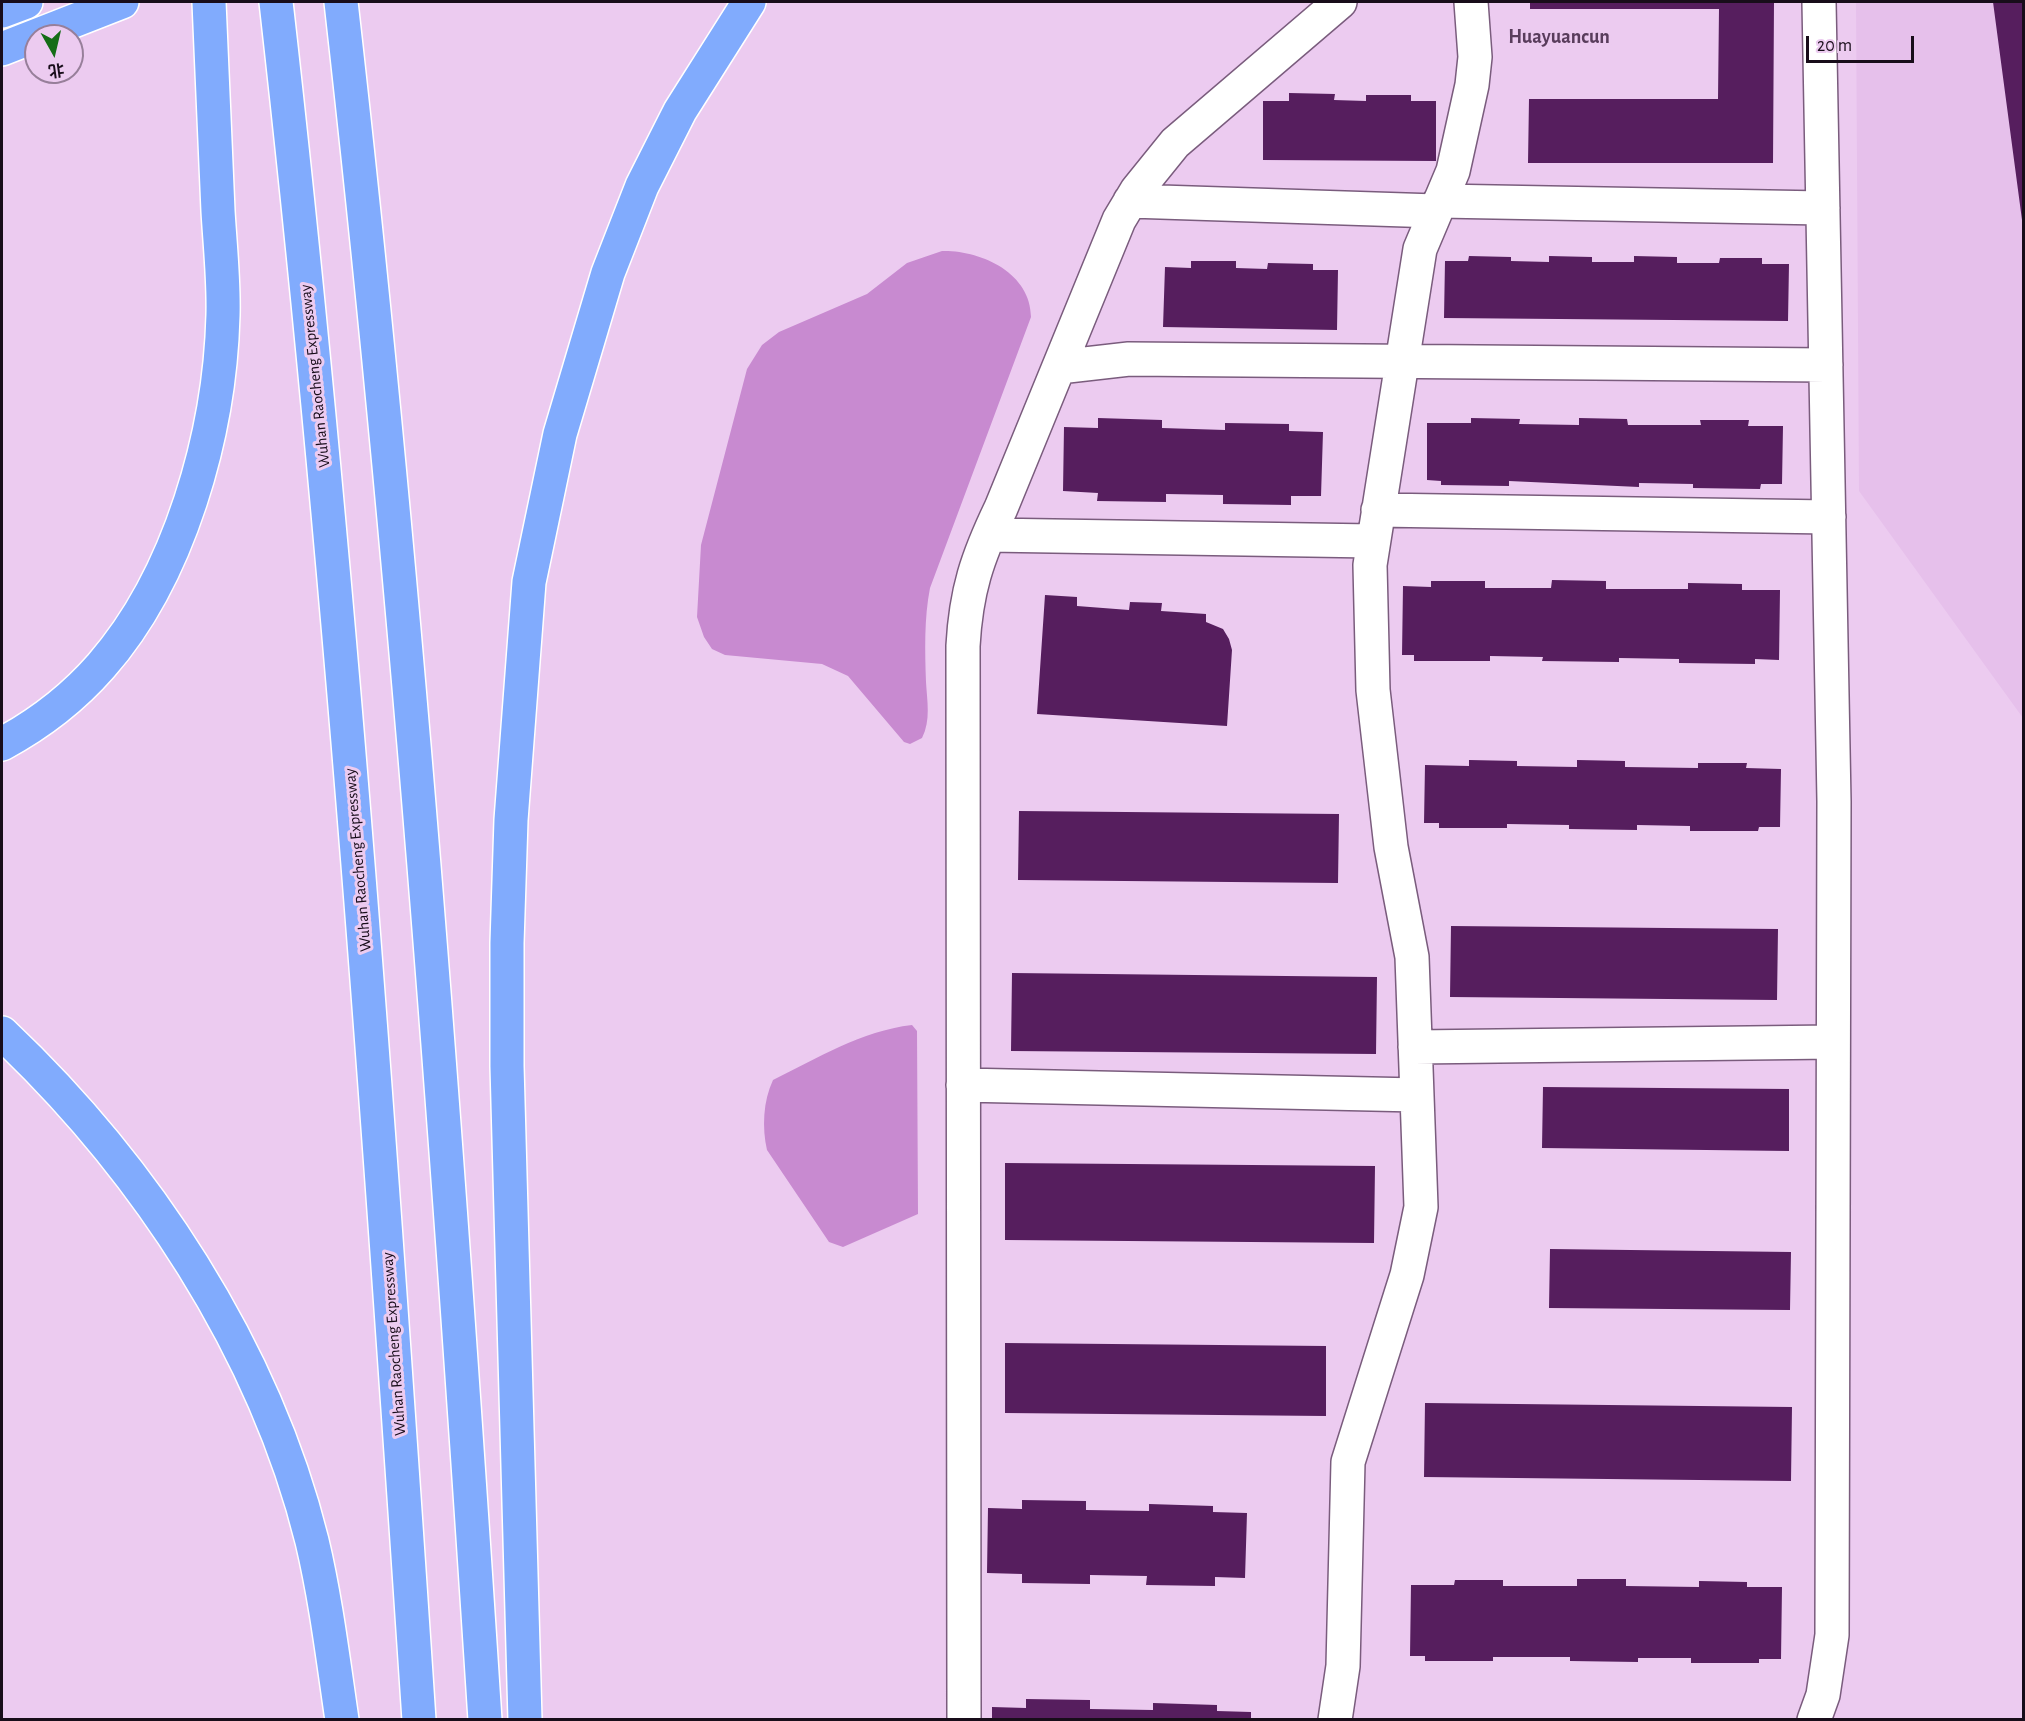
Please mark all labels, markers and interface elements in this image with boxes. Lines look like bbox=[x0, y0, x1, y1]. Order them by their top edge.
north arrow bbox=[24, 24, 84, 84]
scale bar bbox=[1809, 24, 1917, 62]
district label: Huayuancun bbox=[1508, 25, 1610, 49]
text: 20 m bbox=[1817, 37, 1852, 55]
text: 北 bbox=[47, 61, 65, 79]
street label: Wuhan Raocheng Expressway bbox=[296, 284, 334, 468]
street label: Wuhan Raocheng Expressway bbox=[340, 768, 376, 952]
street label: Wuhan Raocheng Expressway bbox=[378, 1252, 410, 1436]

